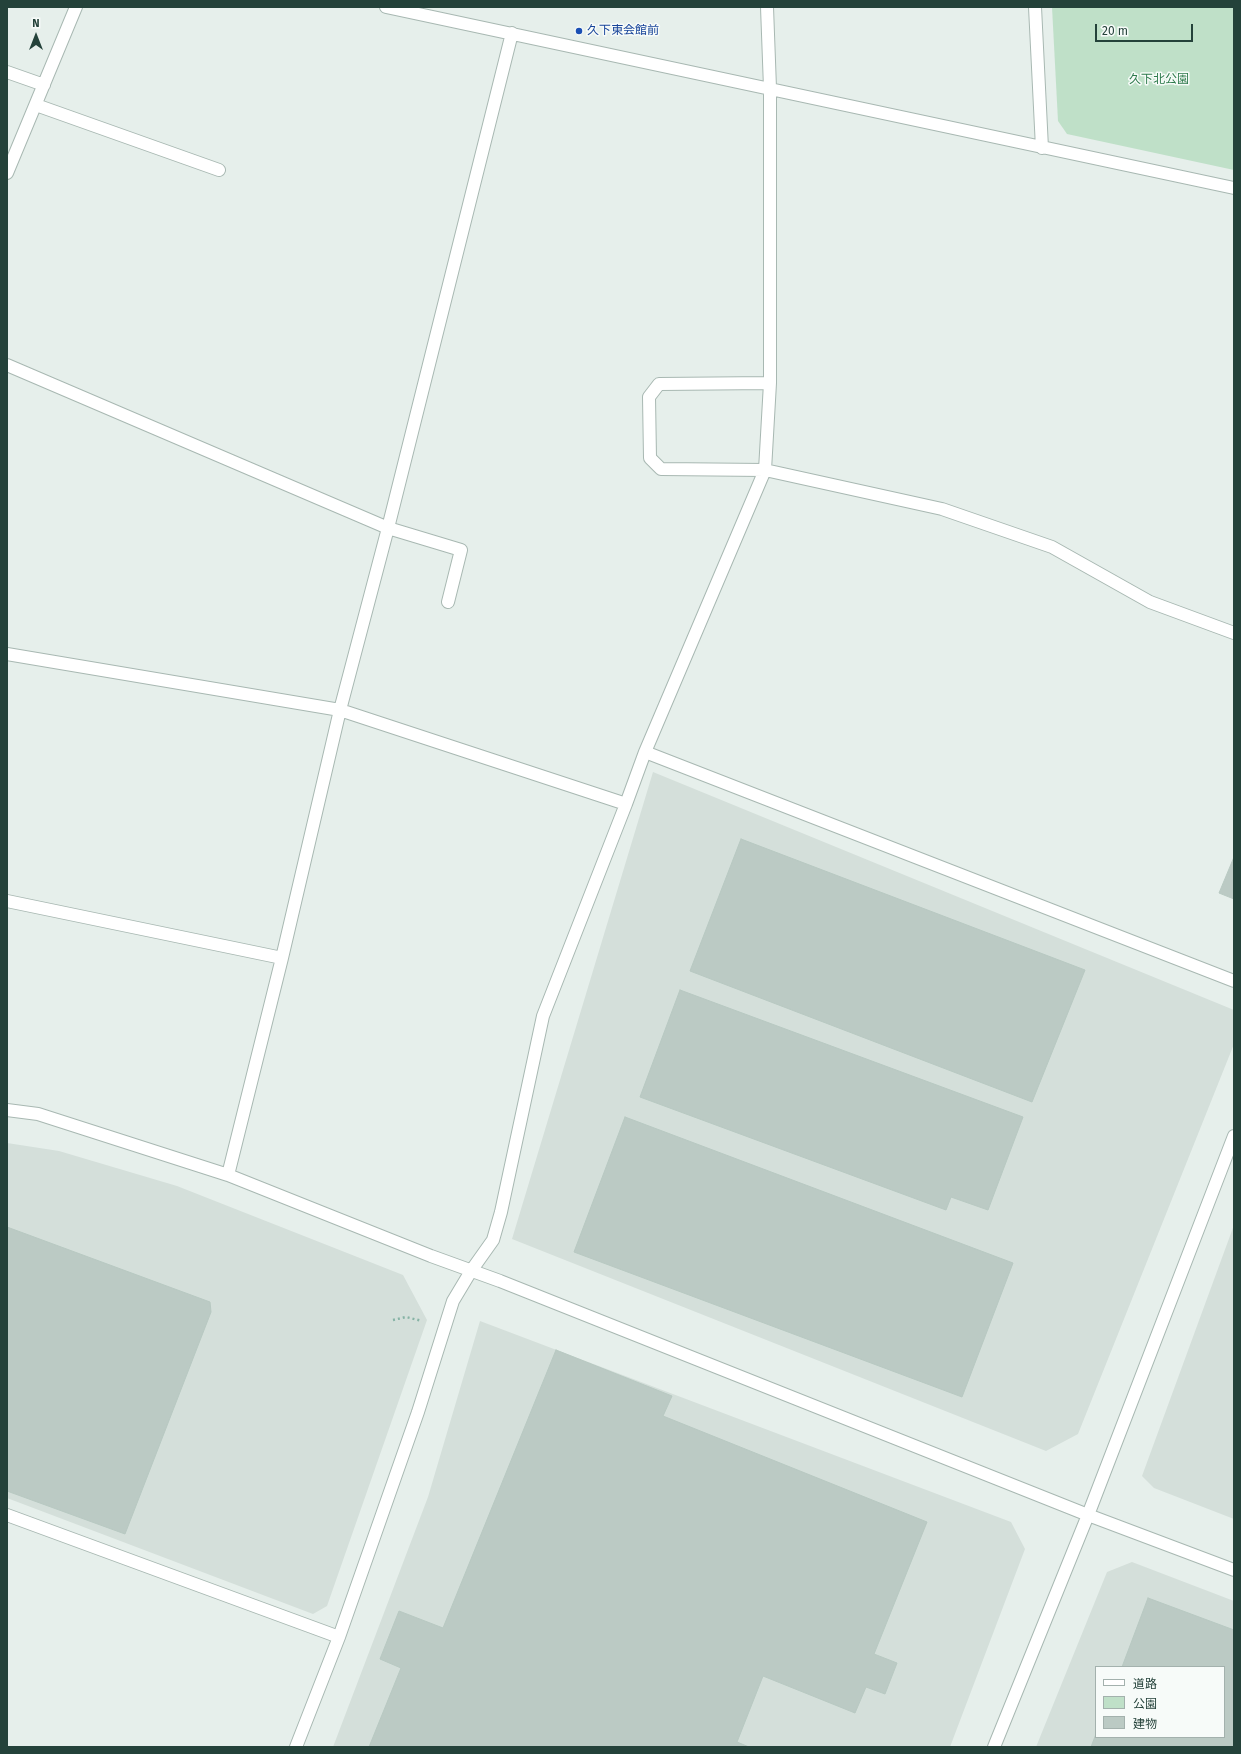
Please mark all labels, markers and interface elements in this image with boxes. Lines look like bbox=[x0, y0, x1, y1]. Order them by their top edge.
north arrow bbox=[16, 16, 56, 56]
scale bar bbox=[1097, 16, 1195, 42]
text: N bbox=[32, 17, 40, 30]
place label: 久下東会館前 bbox=[587, 24, 659, 38]
text: 20 m bbox=[1102, 24, 1128, 38]
marker: 久下東会館前 bbox=[574, 26, 584, 36]
park label: 久下北公園 bbox=[1129, 73, 1189, 87]
legend bbox=[1095, 1666, 1225, 1738]
text: 道路 bbox=[1133, 1677, 1157, 1691]
text: 公園 bbox=[1133, 1697, 1157, 1711]
text: 建物 bbox=[1133, 1717, 1157, 1731]

